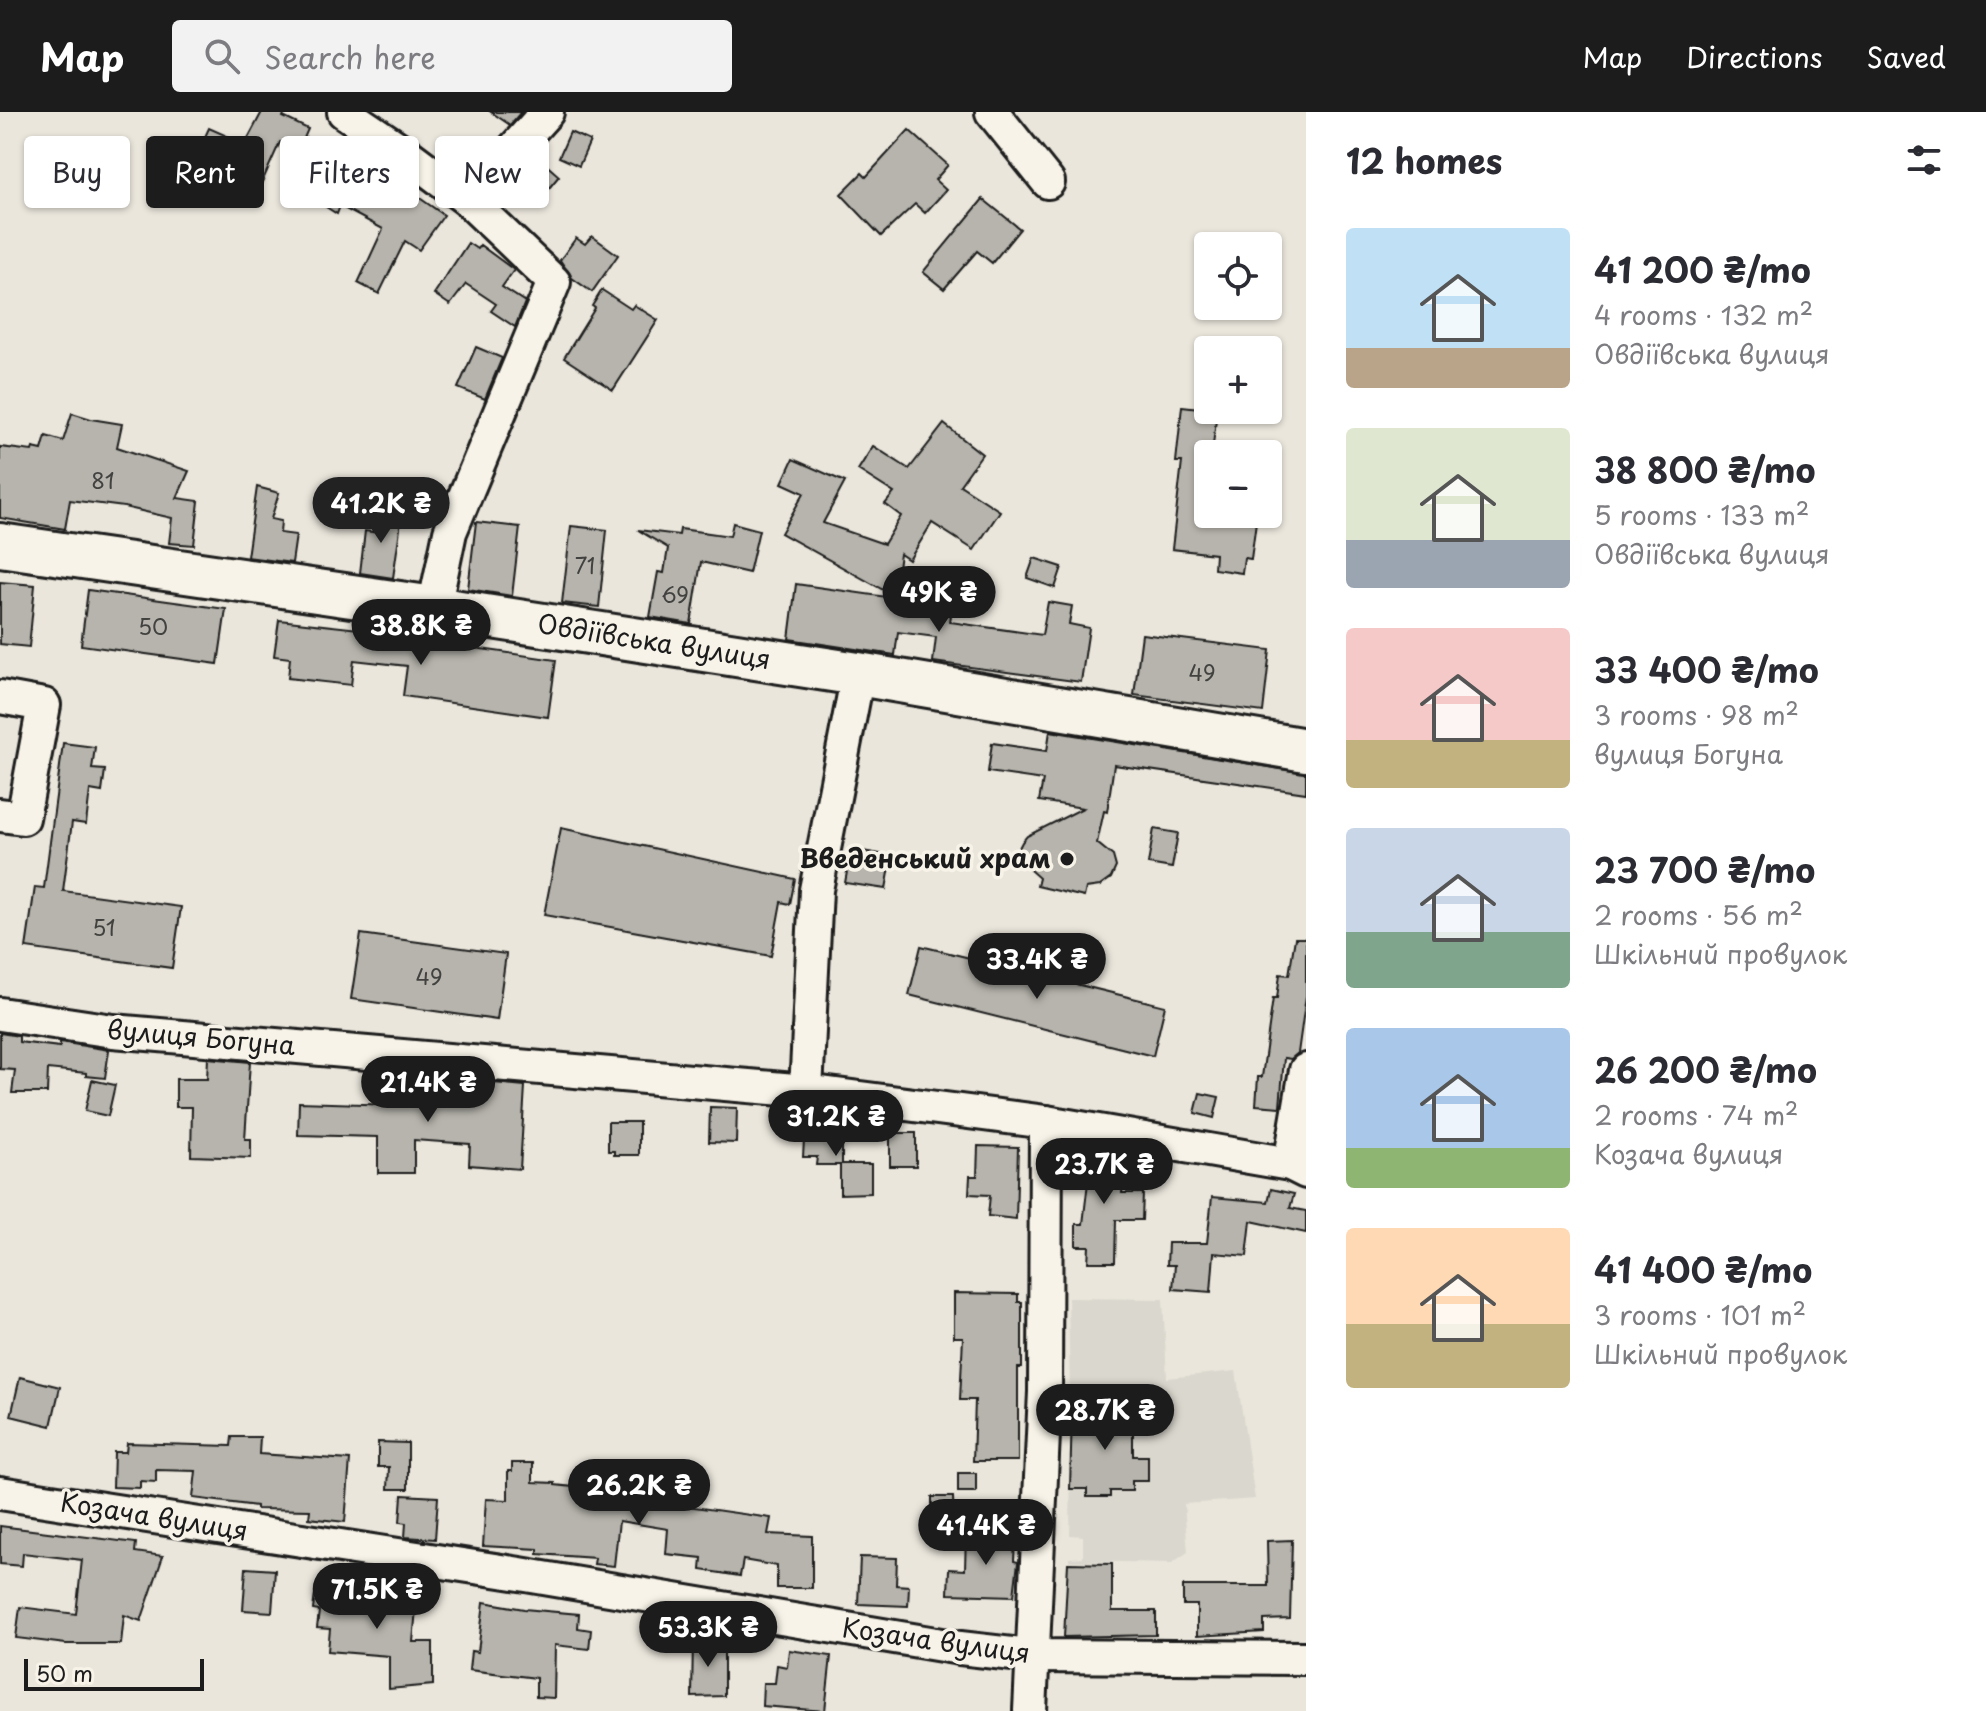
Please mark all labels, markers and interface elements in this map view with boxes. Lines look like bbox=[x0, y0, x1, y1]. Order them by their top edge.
search box bbox=[172, 20, 732, 92]
text: Map bbox=[40, 28, 124, 85]
icon: search bbox=[200, 34, 244, 78]
text: Search here bbox=[264, 34, 436, 79]
text: Map bbox=[1583, 35, 1642, 78]
text: Directions bbox=[1686, 35, 1823, 78]
text: Saved bbox=[1867, 35, 1946, 78]
text: 12 homes bbox=[1346, 134, 1502, 186]
chip: Buy bbox=[24, 136, 130, 208]
chip: Rent bbox=[146, 136, 264, 208]
chip: Filters bbox=[280, 136, 419, 208]
chip: New bbox=[435, 136, 549, 208]
icon: filters bbox=[1902, 138, 1946, 182]
map controls bbox=[1194, 232, 1282, 528]
button: locate bbox=[1194, 232, 1282, 320]
text: 41 200 ₴/mo bbox=[1594, 243, 1811, 295]
icon: home bbox=[1410, 260, 1506, 356]
text: 4 rooms · 132 m² bbox=[1594, 295, 1813, 334]
text: Овдіївська вулиця bbox=[1594, 334, 1830, 373]
button: + bbox=[1194, 336, 1282, 424]
button: − bbox=[1194, 440, 1282, 528]
text: 38 800 ₴/mo bbox=[1594, 443, 1815, 495]
icon: home bbox=[1410, 460, 1506, 556]
house number: 81 bbox=[91, 463, 115, 496]
pin: 41.2K ₴ bbox=[307, 477, 455, 545]
text: 41.2K ₴ bbox=[331, 483, 431, 522]
text: 5 rooms · 133 m² bbox=[1594, 495, 1809, 534]
text: Овдіївська вулиця bbox=[1594, 534, 1830, 573]
house number: 71 bbox=[575, 548, 595, 581]
pin: 49K ₴ bbox=[883, 566, 995, 634]
text: 49K ₴ bbox=[901, 572, 977, 611]
house number: 69 bbox=[661, 577, 689, 610]
pin: 38.8K ₴ bbox=[347, 599, 495, 667]
street label: Овдіївська вулиця bbox=[535, 603, 774, 678]
text: 38.8K ₴ bbox=[370, 605, 472, 644]
house number: 50 bbox=[138, 609, 168, 642]
text: 33 400 ₴/mo bbox=[1594, 643, 1819, 695]
house number: 49 bbox=[1188, 655, 1216, 688]
icon: home bbox=[1410, 660, 1506, 756]
text: 3 rooms · 98 m² bbox=[1594, 695, 1799, 734]
text: вулиця Богуна bbox=[1594, 734, 1783, 773]
place label: Введенський храм bbox=[799, 838, 1051, 877]
text: 23 700 ₴/mo bbox=[1594, 843, 1815, 895]
marker: Введенський храм bbox=[1058, 850, 1076, 868]
icon: home bbox=[1410, 860, 1506, 956]
text: 2 rooms · 56 m² bbox=[1594, 895, 1803, 934]
house number: 51 bbox=[92, 910, 116, 943]
pin: 33.4K ₴ bbox=[963, 933, 1111, 1001]
text: Шкільний провулок bbox=[1594, 934, 1847, 973]
text: 33.4K ₴ bbox=[986, 939, 1088, 978]
house number: 49 bbox=[415, 959, 443, 992]
street label: вулиця Богуна bbox=[105, 1009, 298, 1064]
text: 26 200 ₴/mo bbox=[1594, 1043, 1817, 1095]
pin: 21.4K ₴ bbox=[354, 1056, 502, 1124]
icon: home bbox=[1410, 1060, 1506, 1156]
text: 21.4K ₴ bbox=[379, 1062, 477, 1101]
pin: 31.2K ₴ bbox=[762, 1090, 910, 1158]
text: 2 rooms · 74 m² bbox=[1594, 1095, 1798, 1134]
text: 31.2K ₴ bbox=[786, 1096, 886, 1135]
text: Козача вулиця bbox=[1594, 1134, 1783, 1173]
pin: 23.7K ₴ bbox=[1030, 1138, 1178, 1206]
text: 23.7K ₴ bbox=[1054, 1144, 1154, 1183]
text: 41 400 ₴/mo bbox=[1594, 1243, 1812, 1295]
icon: home bbox=[1410, 1260, 1506, 1356]
text: 3 rooms · 101 m² bbox=[1594, 1295, 1806, 1334]
text: Шкільний провулок bbox=[1594, 1334, 1847, 1373]
pin: 28.7K ₴ bbox=[1031, 1384, 1179, 1452]
text: 28.7K ₴ bbox=[1054, 1390, 1156, 1429]
pin: 26.2K ₴ bbox=[565, 1459, 713, 1527]
text: 26.2K ₴ bbox=[586, 1465, 692, 1504]
street label: Козача вулиця bbox=[58, 1481, 251, 1550]
pin: 41.4K ₴ bbox=[912, 1499, 1060, 1567]
text: 41.4K ₴ bbox=[936, 1505, 1036, 1544]
pin: 71.5K ₴ bbox=[303, 1563, 451, 1631]
text: 71.5K ₴ bbox=[331, 1569, 423, 1608]
pin: 53.3K ₴ bbox=[634, 1601, 782, 1669]
text: 53.3K ₴ bbox=[657, 1607, 759, 1646]
street label: Козача вулиця bbox=[840, 1607, 1033, 1672]
scale bar bbox=[24, 1655, 204, 1691]
text: 50 m bbox=[36, 1656, 93, 1689]

